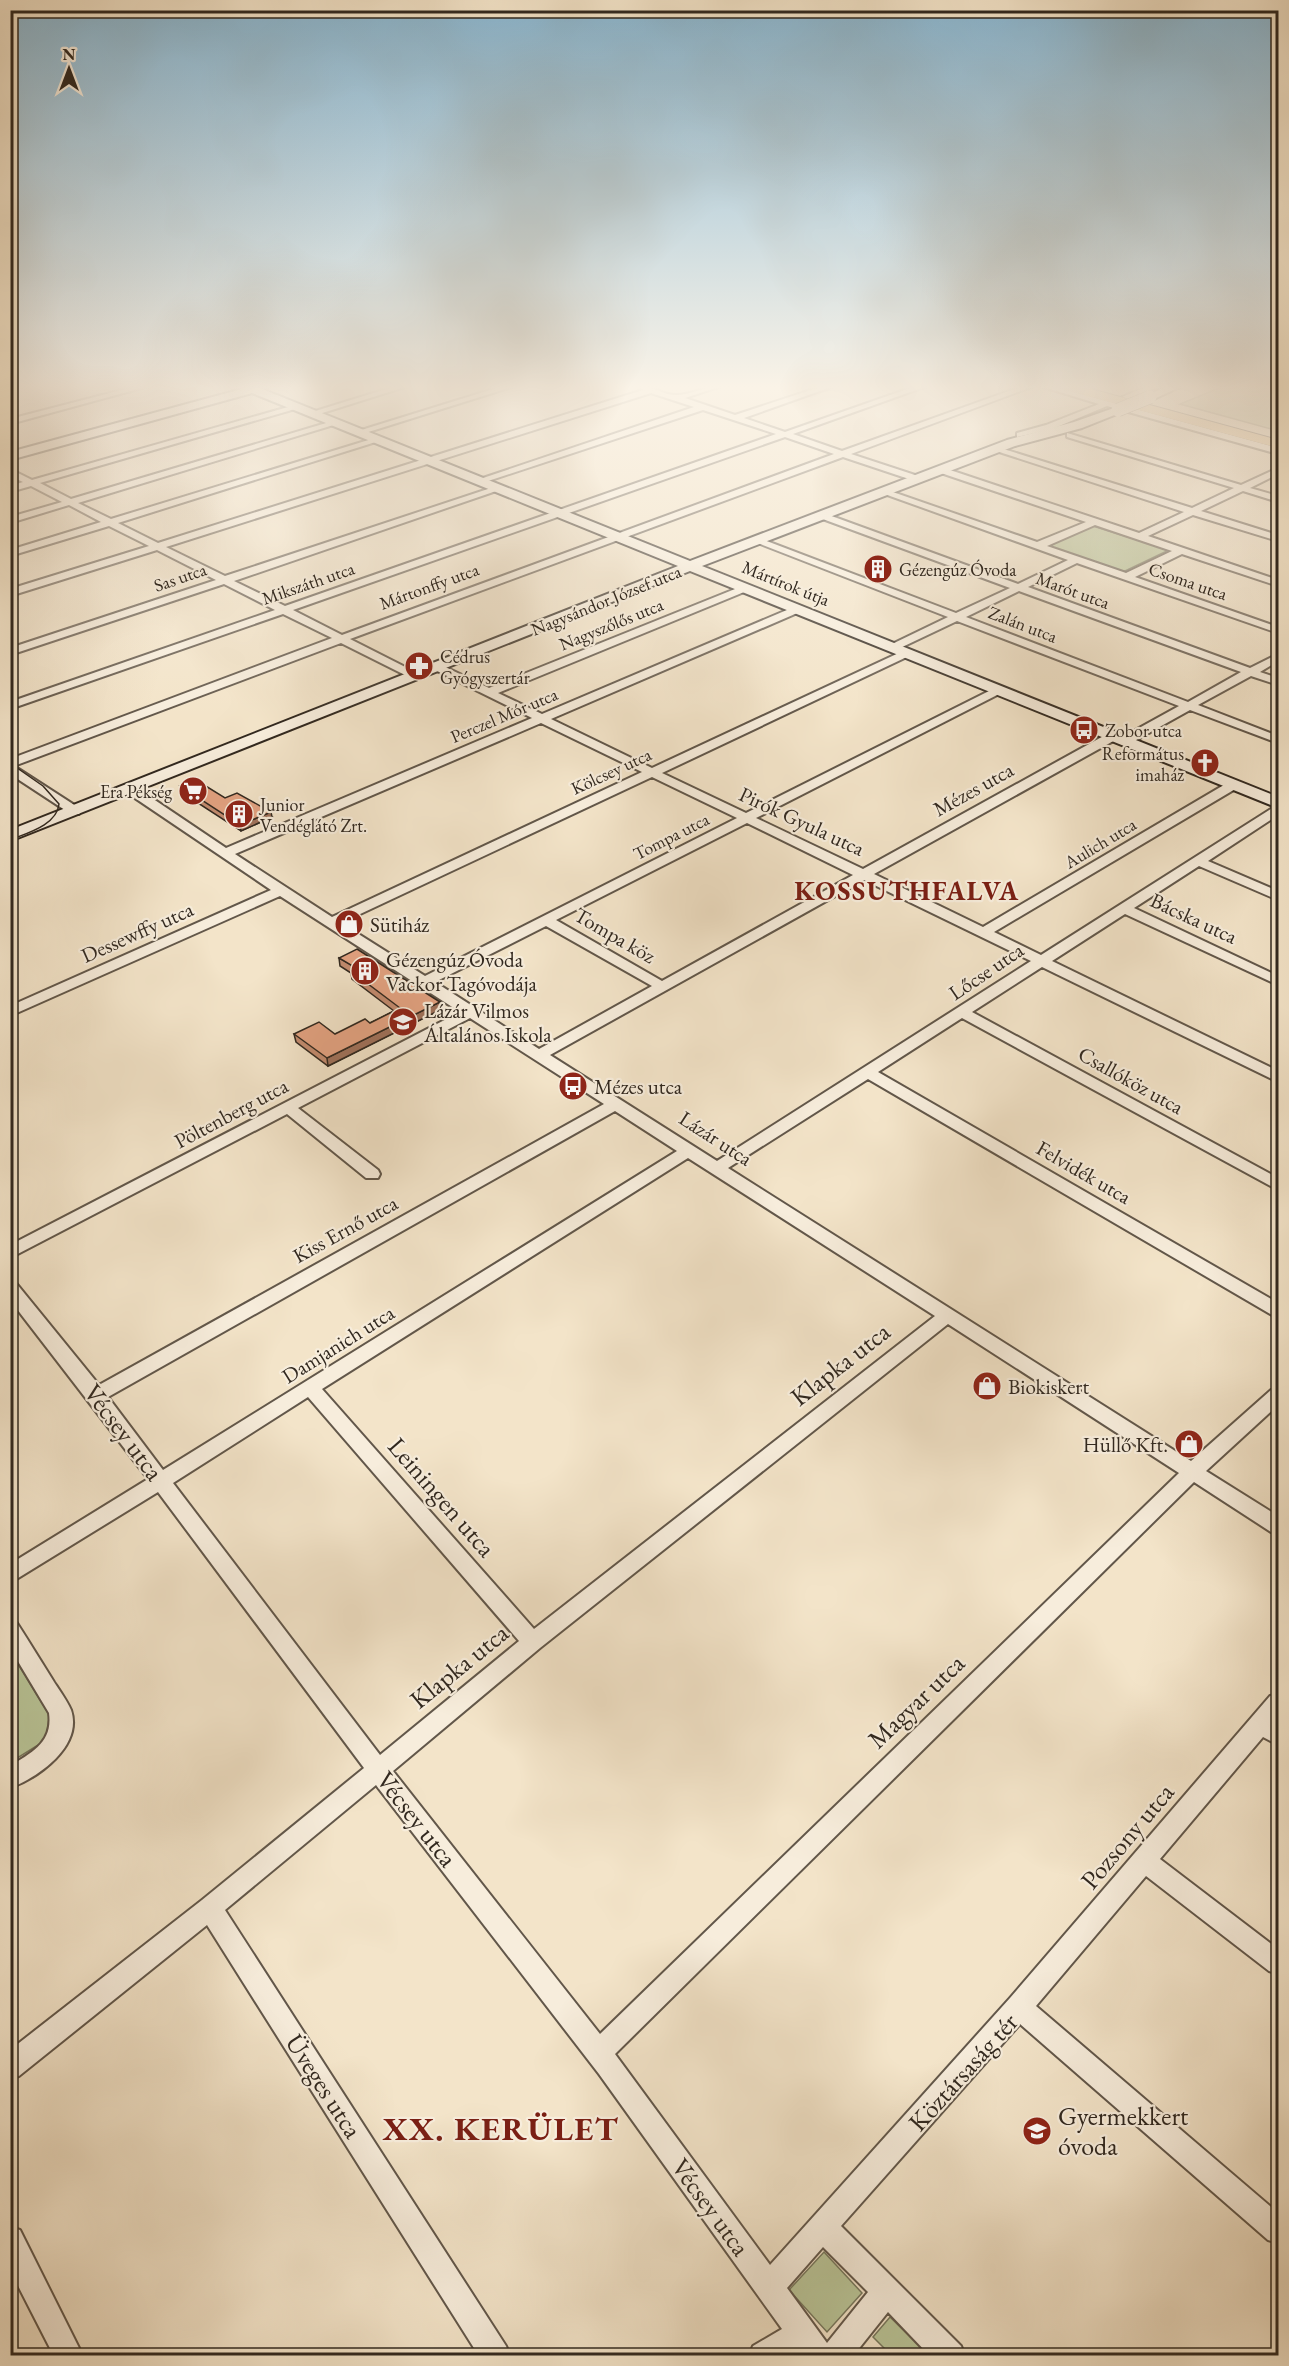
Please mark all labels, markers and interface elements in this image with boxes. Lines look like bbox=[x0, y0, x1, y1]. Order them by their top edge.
north arrow bbox=[39, 39, 99, 99]
text: N bbox=[63, 44, 76, 65]
building icon: Gézengúz Óvoda bbox=[862, 553, 894, 585]
street label: Mártírok útja bbox=[739, 555, 834, 611]
street label: Mikszáth utca bbox=[259, 556, 358, 610]
street label: Sas utca bbox=[151, 557, 210, 597]
street label: Mártonffy utca bbox=[376, 557, 483, 615]
street label: Csoma utca bbox=[1146, 557, 1231, 605]
place label: Gézengúz Óvoda bbox=[899, 558, 1017, 581]
street label: Nagysándor József utca bbox=[527, 559, 685, 641]
street label: Marót utca bbox=[1033, 566, 1114, 614]
street label: Nagyszőlős utca bbox=[556, 592, 667, 655]
street label: Zalán utca bbox=[985, 600, 1061, 648]
place label: Cédrus Gyógyszertár bbox=[440, 645, 530, 689]
pharmacy icon: Cédrus Gyógyszertár bbox=[403, 650, 435, 682]
street label: Perczel Mór utca bbox=[447, 682, 562, 748]
bus stop icon: Zobor utca bbox=[1068, 714, 1100, 746]
place label: Zobor utca bbox=[1105, 719, 1183, 742]
street label: Kölcsey utca bbox=[567, 742, 656, 800]
place label: Református imaház bbox=[1102, 742, 1184, 786]
church icon: Református imaház bbox=[1189, 747, 1221, 779]
street label: Mézes utca bbox=[928, 756, 1019, 822]
supermarket icon: Era Pékség bbox=[177, 775, 209, 807]
place label: Era Pékség bbox=[100, 780, 172, 803]
street label: Pirók Gyula utca bbox=[735, 780, 870, 862]
place label: Junior Vendéglátó Zrt. bbox=[258, 793, 367, 837]
building icon: Junior Vendéglátó Zrt. bbox=[223, 798, 255, 830]
street label: Tompa utca bbox=[629, 807, 714, 865]
street label: Aulich utca bbox=[1059, 812, 1141, 874]
district label: KOSSUTHFALVA bbox=[794, 873, 1020, 908]
street label: Bácska utca bbox=[1146, 886, 1242, 950]
street label: Dessewffy utca bbox=[77, 895, 198, 969]
street label: Tompa köz bbox=[569, 901, 661, 969]
shop icon: Sütiház bbox=[333, 908, 365, 940]
place label: Sütiház bbox=[370, 911, 429, 938]
street label: Lőcse utca bbox=[943, 936, 1029, 1006]
place label: Gézengúz Óvoda Vackor Tagóvodája bbox=[386, 946, 537, 997]
building icon: Gézengúz Óvoda Vackor Tagóvodája bbox=[349, 955, 381, 987]
place label: Lázár Vilmos Általános Iskola bbox=[423, 997, 552, 1048]
school or university icon: Lázár Vilmos Általános Iskola bbox=[387, 1006, 419, 1038]
street label: Csallóköz utca bbox=[1073, 1040, 1189, 1120]
bus stop icon: Mézes utca bbox=[557, 1070, 589, 1102]
street label: Pöltenberg utca bbox=[169, 1071, 293, 1154]
place label: Mézes utca bbox=[594, 1073, 683, 1100]
street label: Lázár utca bbox=[674, 1104, 758, 1172]
street label: Felvidék utca bbox=[1032, 1134, 1137, 1210]
street label: Kiss Ernő utca bbox=[288, 1189, 403, 1269]
street label: Damjanich utca bbox=[277, 1298, 400, 1389]
street label: Klapka utca bbox=[783, 1314, 897, 1414]
shop icon: Biokiskert bbox=[971, 1370, 1003, 1402]
place label: Biokiskert bbox=[1008, 1373, 1089, 1400]
street label: Vécsey utca bbox=[76, 1377, 172, 1488]
shop icon: Hüllő Kft. bbox=[1173, 1428, 1205, 1460]
street label: Leiningen utca bbox=[381, 1430, 504, 1565]
place label: Hüllő Kft. bbox=[1083, 1431, 1168, 1458]
street label: Klapka utca bbox=[403, 1615, 516, 1716]
street label: Magyar utca bbox=[860, 1646, 972, 1756]
street label: Vécsey utca bbox=[369, 1764, 466, 1874]
street label: Pozsony utca bbox=[1073, 1775, 1182, 1896]
street label: Köztársaság tér bbox=[901, 2005, 1025, 2138]
street label: Üveges utca bbox=[278, 2027, 371, 2145]
place label: Gyermekkert óvoda bbox=[1058, 2099, 1188, 2163]
district label: XX. KERÜLET bbox=[382, 2107, 619, 2150]
school or university icon: Gyermekkert óvoda bbox=[1021, 2115, 1053, 2147]
street label: Vécsey utca bbox=[664, 2151, 758, 2263]

